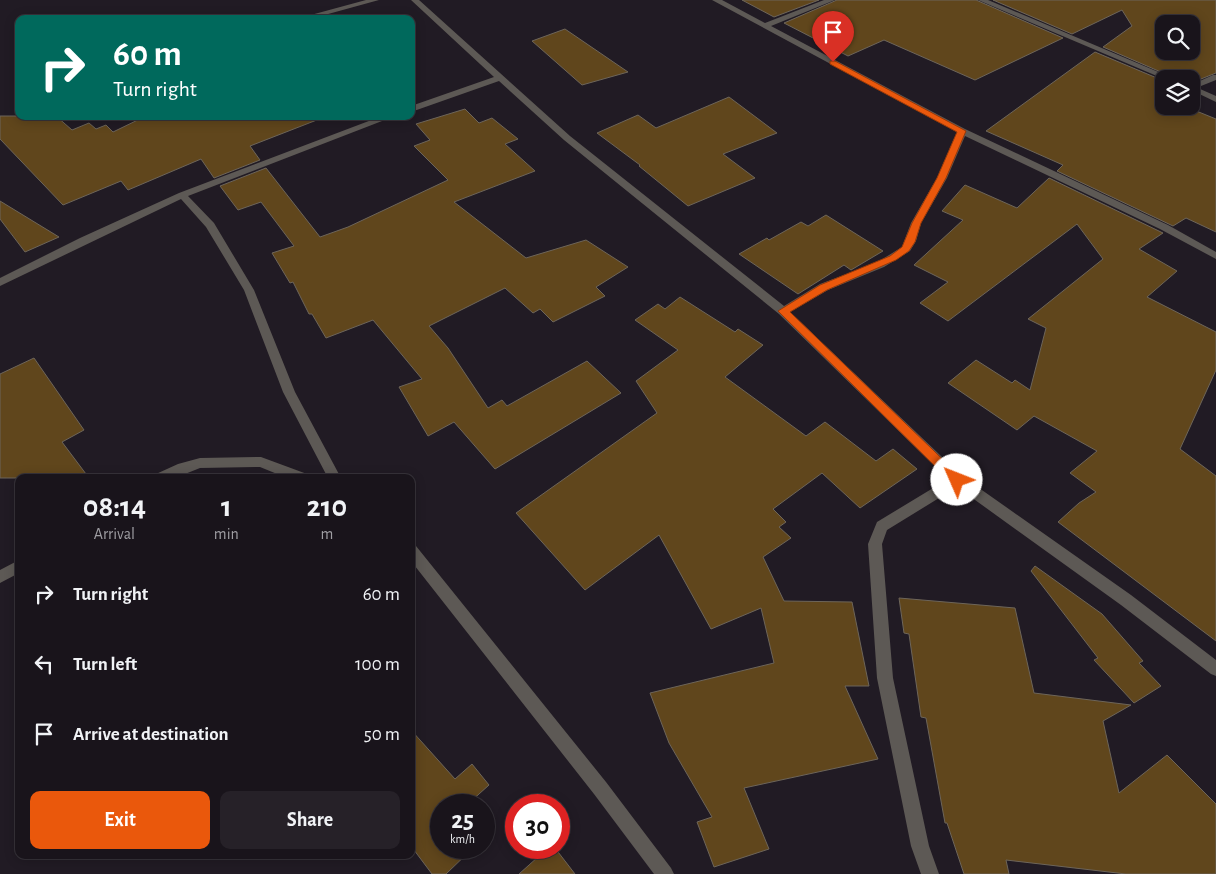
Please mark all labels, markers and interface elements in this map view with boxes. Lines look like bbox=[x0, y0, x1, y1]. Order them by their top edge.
pin bbox=[812, 11, 854, 62]
map controls bbox=[1155, 15, 1200, 115]
button: search bbox=[1155, 15, 1200, 60]
icon: arrive bbox=[819, 18, 847, 46]
icon: right bbox=[30, 35, 95, 100]
text: 60 m bbox=[113, 37, 182, 72]
button: layers bbox=[1155, 70, 1200, 115]
text: Turn right bbox=[113, 78, 197, 100]
position arrow bbox=[930, 453, 982, 505]
text: 08:14 bbox=[83, 492, 146, 522]
text: 1 bbox=[221, 492, 232, 522]
text: 210 bbox=[307, 492, 347, 522]
text: Arrival bbox=[94, 526, 135, 542]
text: min bbox=[214, 526, 239, 542]
text: m bbox=[320, 526, 333, 542]
icon: right bbox=[30, 580, 58, 608]
text: Turn right bbox=[73, 585, 148, 604]
text: 60 m bbox=[363, 585, 400, 604]
icon: left bbox=[30, 650, 58, 678]
text: Turn left bbox=[73, 655, 137, 674]
text: 100 m bbox=[355, 655, 400, 674]
icon: arrive bbox=[30, 720, 58, 748]
text: Arrive at destination bbox=[73, 725, 229, 744]
text: 50 m bbox=[364, 725, 400, 744]
button: Exit bbox=[30, 791, 210, 849]
button: Share bbox=[220, 791, 400, 849]
speed limit sign: 30 bbox=[505, 794, 570, 859]
text: 25 bbox=[451, 808, 474, 833]
text: km/h bbox=[450, 833, 475, 845]

